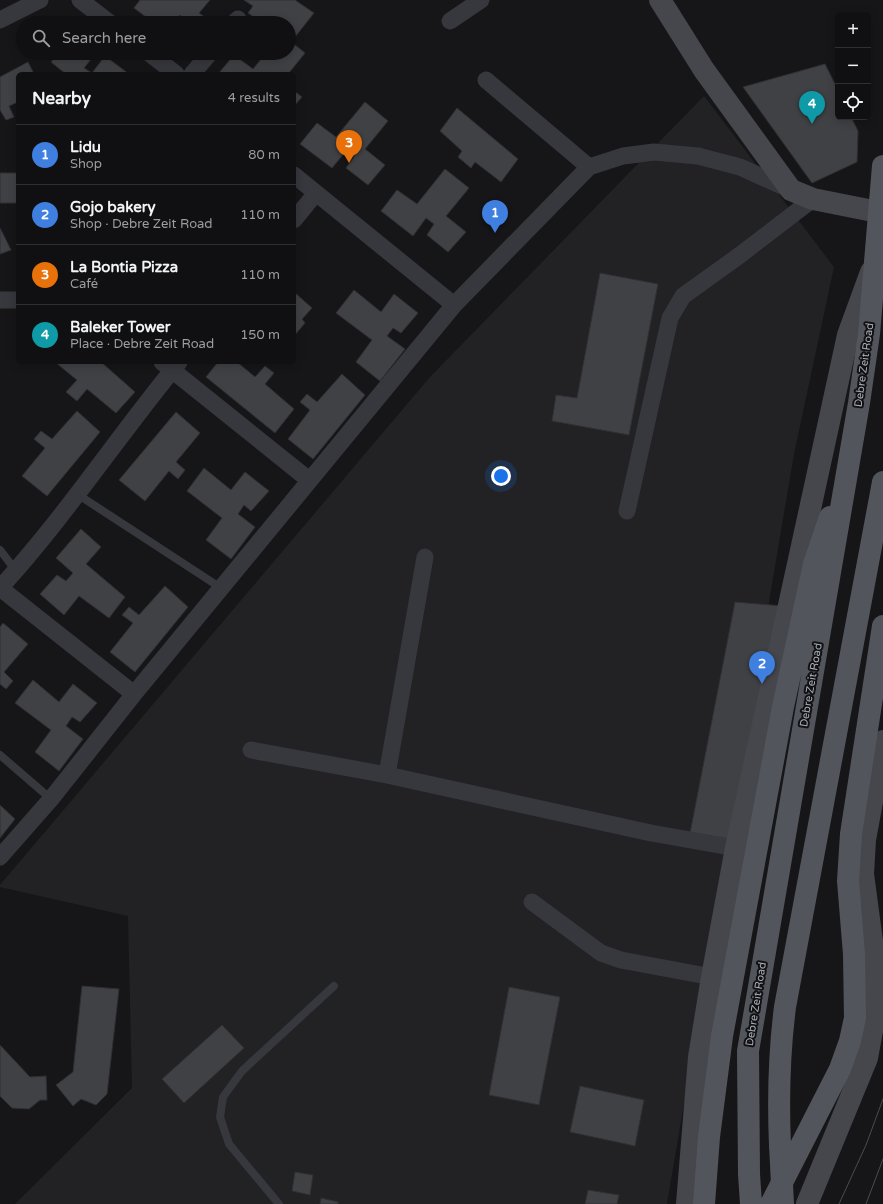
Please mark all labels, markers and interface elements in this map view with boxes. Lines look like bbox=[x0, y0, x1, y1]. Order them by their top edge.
map controls bbox=[835, 12, 871, 120]
button: + bbox=[835, 12, 871, 48]
search box bbox=[16, 16, 296, 60]
icon: search bbox=[30, 27, 52, 49]
text: Search here bbox=[62, 29, 146, 47]
button: − bbox=[835, 48, 871, 84]
button: locate bbox=[835, 84, 871, 120]
text: Nearby bbox=[32, 88, 91, 109]
text: 4 results bbox=[228, 90, 280, 106]
pin: 4 bbox=[799, 91, 825, 124]
pin: 3 bbox=[336, 130, 362, 163]
text: Lidu bbox=[70, 138, 101, 156]
text: 1 bbox=[41, 147, 49, 163]
text: 80 m bbox=[248, 147, 280, 163]
text: Shop bbox=[70, 156, 102, 172]
text: Gojo bakery bbox=[70, 198, 156, 216]
pin: 1 bbox=[482, 200, 508, 233]
text: 2 bbox=[41, 207, 49, 223]
text: 110 m bbox=[240, 207, 280, 223]
text: Shop · Debre Zeit Road bbox=[70, 216, 213, 232]
text: La Bontia Pizza bbox=[70, 258, 178, 276]
text: 3 bbox=[41, 267, 49, 283]
text: 110 m bbox=[240, 267, 280, 283]
text: Café bbox=[70, 276, 98, 292]
text: Baleker Tower bbox=[70, 318, 170, 336]
street label: Debre Zeit Road bbox=[852, 322, 876, 408]
text: 4 bbox=[41, 327, 49, 343]
text: 150 m bbox=[240, 327, 280, 343]
text: Place · Debre Zeit Road bbox=[70, 336, 214, 352]
your location bbox=[491, 466, 511, 486]
street label: Debre Zeit Road bbox=[797, 642, 825, 728]
pin: 2 bbox=[749, 651, 775, 684]
street label: Debre Zeit Road bbox=[743, 961, 769, 1047]

